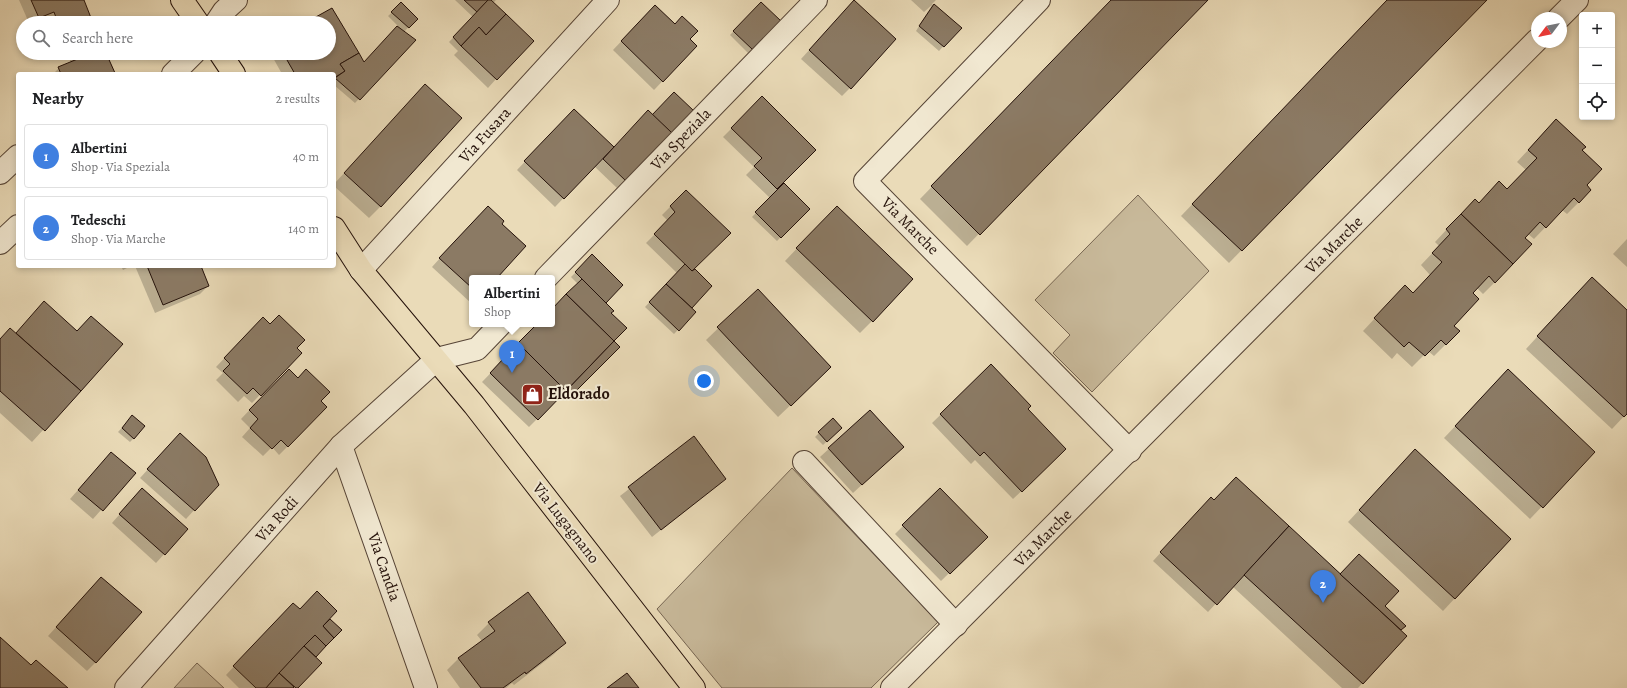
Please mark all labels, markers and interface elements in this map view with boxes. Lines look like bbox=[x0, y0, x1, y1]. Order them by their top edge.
north arrow bbox=[1531, 12, 1567, 48]
map controls bbox=[1579, 12, 1615, 120]
button: + bbox=[1579, 12, 1615, 48]
search box bbox=[16, 16, 336, 60]
icon: search bbox=[30, 27, 52, 49]
text: Search here bbox=[62, 28, 133, 48]
button: − bbox=[1579, 48, 1615, 84]
button: locate bbox=[1579, 84, 1615, 120]
text: Nearby bbox=[32, 87, 83, 110]
text: 2 results bbox=[276, 90, 320, 107]
street label: Via Fusara bbox=[453, 102, 516, 169]
street label: Via Speziala bbox=[645, 103, 717, 176]
text: Albertini bbox=[71, 138, 127, 158]
text: 1 bbox=[44, 148, 48, 165]
text: 40 m bbox=[293, 148, 319, 165]
text: Shop · Via Speziala bbox=[71, 158, 170, 175]
street label: Via Marche bbox=[876, 192, 944, 260]
text: Tedeschi bbox=[71, 210, 126, 230]
street label: Via Marche bbox=[1300, 211, 1368, 279]
text: 2 bbox=[43, 220, 49, 237]
text: 140 m bbox=[288, 220, 319, 237]
text: Shop · Via Marche bbox=[71, 230, 166, 247]
popup bbox=[469, 275, 555, 327]
text: Albertini bbox=[484, 283, 540, 303]
text: Shop bbox=[484, 303, 511, 320]
pin: 1 bbox=[499, 340, 525, 373]
your location bbox=[694, 371, 714, 391]
shop icon: Eldorado bbox=[520, 381, 546, 407]
place label: Eldorado bbox=[548, 383, 610, 405]
street label: Via Lugagnano bbox=[527, 477, 605, 568]
street label: Via Rodi bbox=[250, 491, 303, 547]
street label: Via Marche bbox=[1009, 504, 1077, 572]
street label: Via Candia bbox=[362, 529, 406, 605]
pin: 2 bbox=[1310, 570, 1336, 603]

